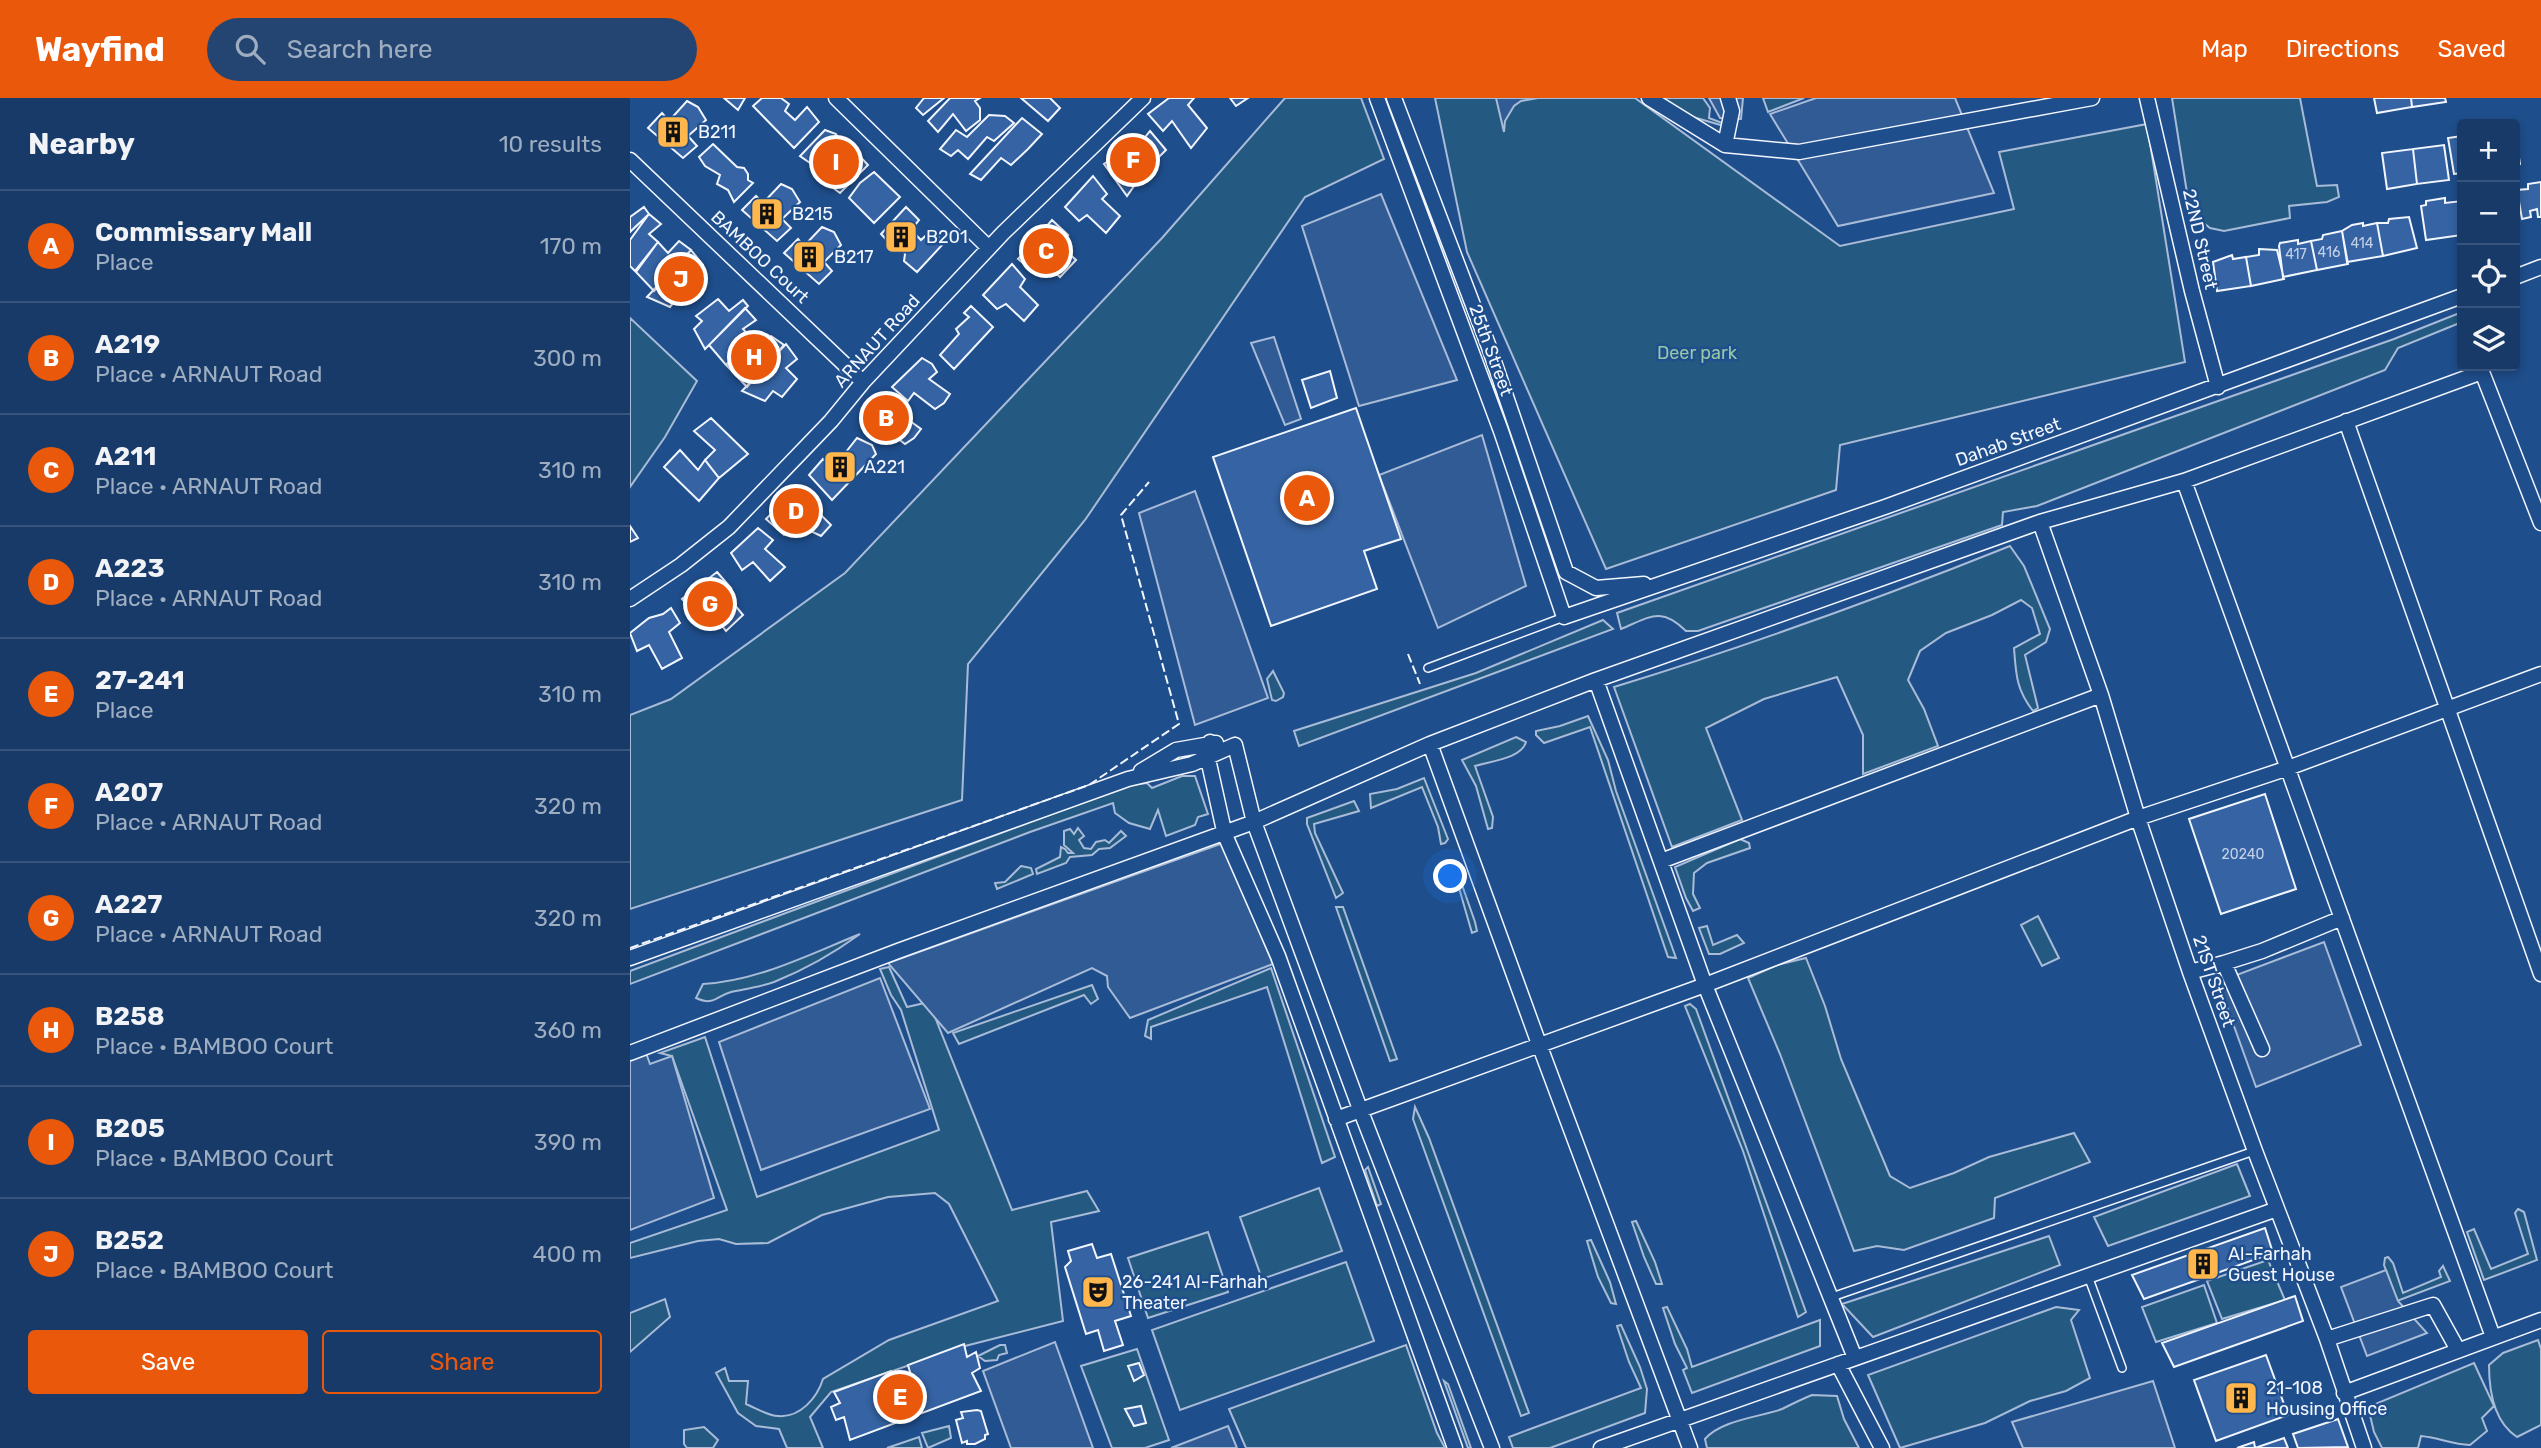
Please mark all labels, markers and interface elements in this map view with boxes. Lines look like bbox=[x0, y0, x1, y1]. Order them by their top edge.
search box bbox=[207, 18, 697, 81]
text: Wayfind bbox=[35, 30, 165, 69]
icon: search bbox=[231, 30, 269, 68]
text: Search here bbox=[287, 34, 433, 65]
text: Map bbox=[2201, 35, 2248, 63]
text: Directions bbox=[2286, 35, 2399, 63]
text: Saved bbox=[2437, 35, 2506, 63]
building icon: B211 bbox=[654, 113, 692, 151]
map controls bbox=[2457, 119, 2520, 371]
button: + bbox=[2457, 119, 2520, 182]
place label: B211 bbox=[698, 121, 736, 143]
text: Nearby bbox=[28, 126, 135, 162]
text: 10 results bbox=[499, 130, 602, 158]
pin: F bbox=[1110, 134, 1156, 186]
pin: I bbox=[813, 136, 859, 188]
button: − bbox=[2457, 182, 2520, 245]
street label: 22ND Street bbox=[2178, 187, 2222, 291]
building icon: B215 bbox=[748, 195, 786, 233]
place label: B215 bbox=[792, 203, 833, 225]
street label: BAMBOO Court bbox=[706, 206, 814, 308]
text: Commissary Mall bbox=[95, 217, 312, 248]
building icon: B201 bbox=[882, 218, 920, 256]
pin: C bbox=[1023, 225, 1069, 277]
place label: B201 bbox=[926, 226, 968, 248]
text: A bbox=[43, 232, 59, 260]
text: 170 m bbox=[540, 232, 602, 260]
house number: 414 bbox=[2350, 235, 2374, 252]
building icon: B217 bbox=[790, 238, 828, 276]
house number: 416 bbox=[2318, 244, 2340, 261]
button: locate bbox=[2457, 245, 2520, 308]
place label: B217 bbox=[834, 246, 874, 268]
house number: 417 bbox=[2285, 246, 2307, 263]
text: Place bbox=[95, 248, 154, 276]
pin: J bbox=[658, 253, 704, 305]
street label: ARNAUT Road bbox=[829, 290, 925, 392]
street label: 25th Street bbox=[1464, 301, 1518, 399]
button: layers bbox=[2457, 308, 2520, 371]
text: A219 bbox=[95, 329, 160, 360]
pin: H bbox=[731, 331, 777, 383]
park label: Deer park bbox=[1657, 342, 1738, 364]
text: B bbox=[43, 344, 59, 372]
text: 300 m bbox=[533, 344, 602, 372]
text: Place · ARNAUT Road bbox=[95, 360, 322, 388]
pin: B bbox=[863, 392, 909, 444]
street label: Dahab Street bbox=[1952, 413, 2064, 471]
text: A211 bbox=[95, 441, 156, 472]
building icon: A221 bbox=[821, 448, 859, 486]
text: C bbox=[43, 456, 59, 484]
text: 310 m bbox=[538, 456, 602, 484]
place label: A221 bbox=[864, 456, 905, 478]
text: Place · ARNAUT Road bbox=[95, 472, 322, 500]
pin: A bbox=[1284, 472, 1330, 524]
pin: D bbox=[773, 485, 819, 537]
text: A223 bbox=[95, 553, 165, 584]
text: D bbox=[43, 568, 59, 596]
text: 310 m bbox=[538, 568, 602, 596]
pin: G bbox=[687, 578, 733, 630]
text: Place · ARNAUT Road bbox=[95, 584, 322, 612]
text: 27-241 bbox=[95, 665, 185, 696]
text: E bbox=[44, 680, 58, 708]
text: 310 m bbox=[538, 680, 602, 708]
text: Place bbox=[95, 696, 154, 724]
text: A207 bbox=[95, 777, 163, 808]
text: F bbox=[44, 792, 58, 820]
text: 320 m bbox=[534, 792, 602, 820]
text: Place · ARNAUT Road bbox=[95, 808, 322, 836]
house number: 20240 bbox=[2222, 846, 2264, 863]
your location bbox=[1433, 859, 1467, 893]
text: A227 bbox=[95, 889, 162, 920]
text: G bbox=[43, 904, 59, 932]
text: 320 m bbox=[534, 904, 602, 932]
text: Place · ARNAUT Road bbox=[95, 920, 322, 948]
street label: 21ST Street bbox=[2188, 932, 2240, 1030]
text: B258 bbox=[95, 1001, 165, 1032]
text: H bbox=[42, 1016, 60, 1044]
text: 360 m bbox=[534, 1016, 602, 1044]
text: Place · BAMBOO Court bbox=[95, 1032, 334, 1060]
text: B205 bbox=[95, 1113, 165, 1144]
text: I bbox=[47, 1128, 55, 1156]
text: 390 m bbox=[534, 1128, 602, 1156]
text: Place · BAMBOO Court bbox=[95, 1144, 334, 1172]
text: B252 bbox=[95, 1225, 164, 1256]
text: J bbox=[43, 1240, 59, 1268]
text: 400 m bbox=[532, 1240, 602, 1268]
place label: Al-Farhah Guest House bbox=[2228, 1243, 2335, 1286]
building icon: Al-Farhah Guest House bbox=[2184, 1245, 2222, 1283]
text: Place · BAMBOO Court bbox=[95, 1256, 334, 1284]
place label: 26-241 Al-Farhah Theater bbox=[1122, 1271, 1268, 1314]
theatre icon: 26-241 Al-Farhah Theater bbox=[1079, 1273, 1117, 1311]
button: Save bbox=[28, 1330, 308, 1394]
button: Share bbox=[322, 1330, 602, 1394]
pin: E bbox=[877, 1371, 923, 1423]
place label: 21-108 Housing Office bbox=[2266, 1377, 2387, 1420]
building icon: 21-108 Housing Office bbox=[2222, 1379, 2260, 1417]

